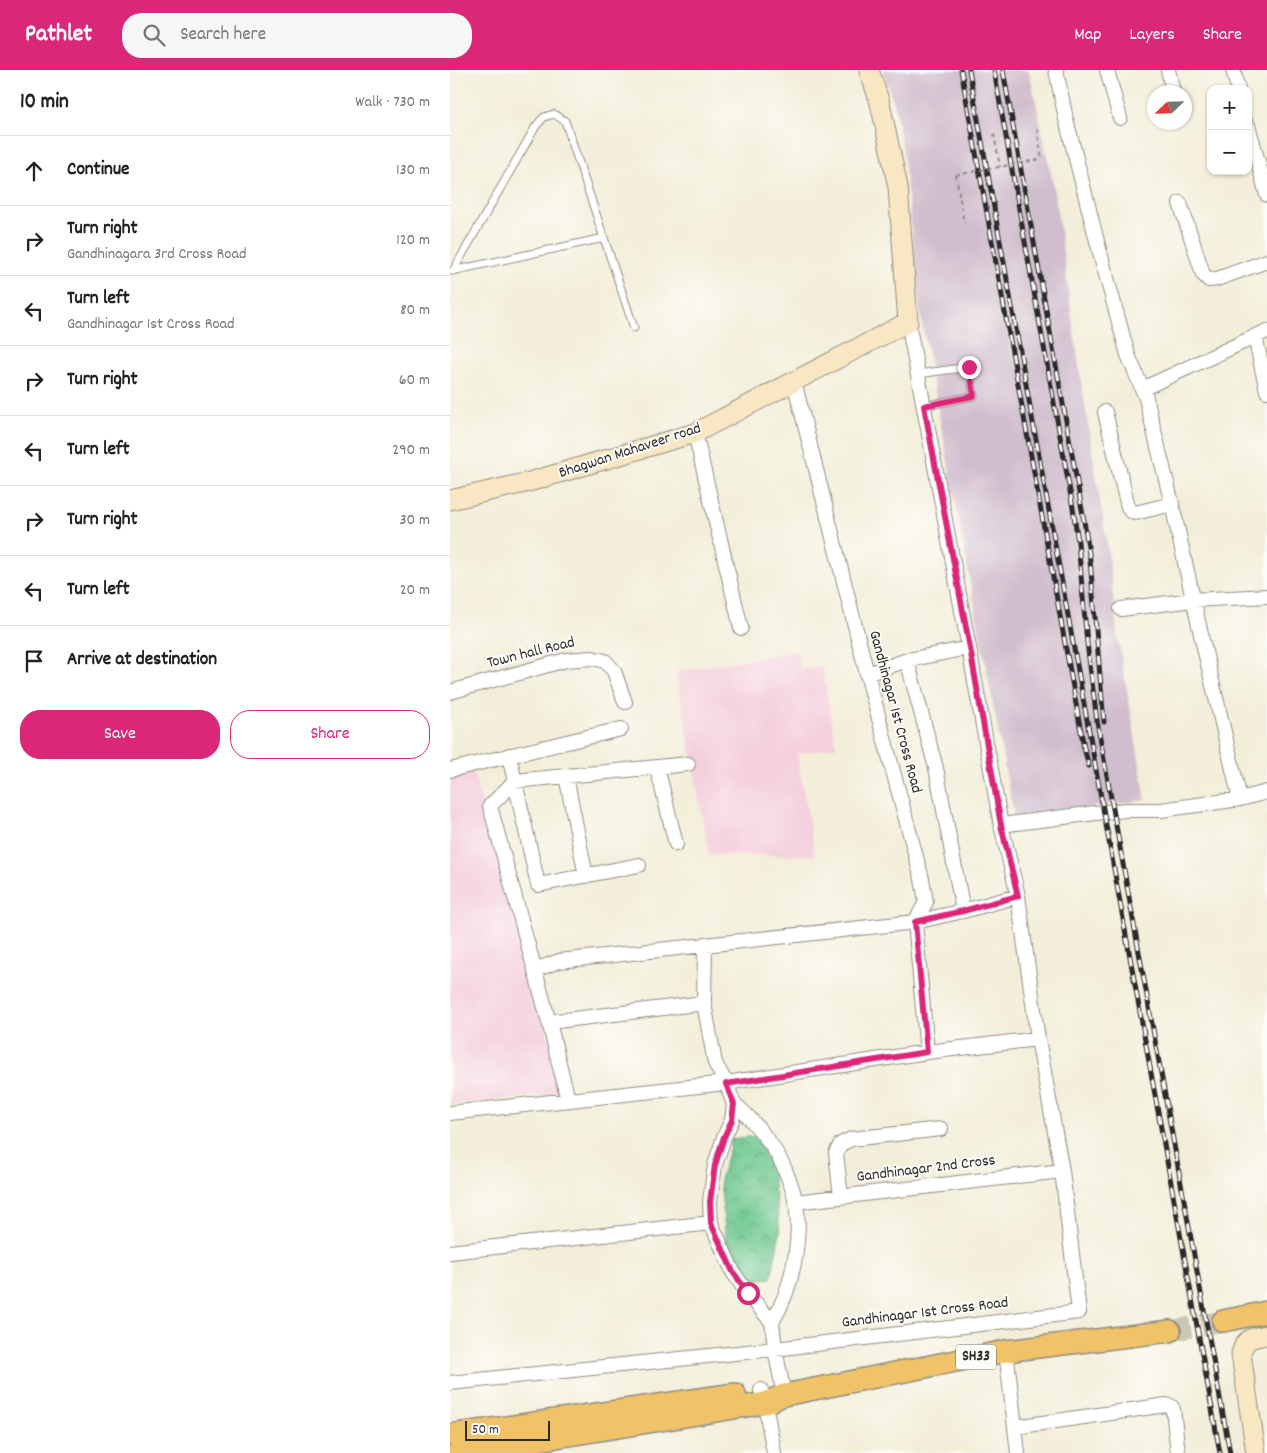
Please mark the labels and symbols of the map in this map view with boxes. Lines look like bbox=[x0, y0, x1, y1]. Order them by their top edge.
north arrow bbox=[1147, 85, 1192, 130]
route end bbox=[958, 356, 981, 379]
street label: Bhagwan Mahaveer road bbox=[556, 417, 704, 485]
street label: Gandhinagar 1st Cross Road bbox=[862, 628, 928, 796]
street label: Town hall Road bbox=[485, 631, 577, 675]
street label: Gandhinagar 2nd Cross bbox=[855, 1149, 997, 1189]
route start bbox=[737, 1282, 760, 1305]
street label: Gandhinagar 1st Cross Road bbox=[840, 1291, 1010, 1335]
road number: SH33 bbox=[956, 1344, 996, 1370]
scale bar bbox=[465, 1418, 550, 1441]

